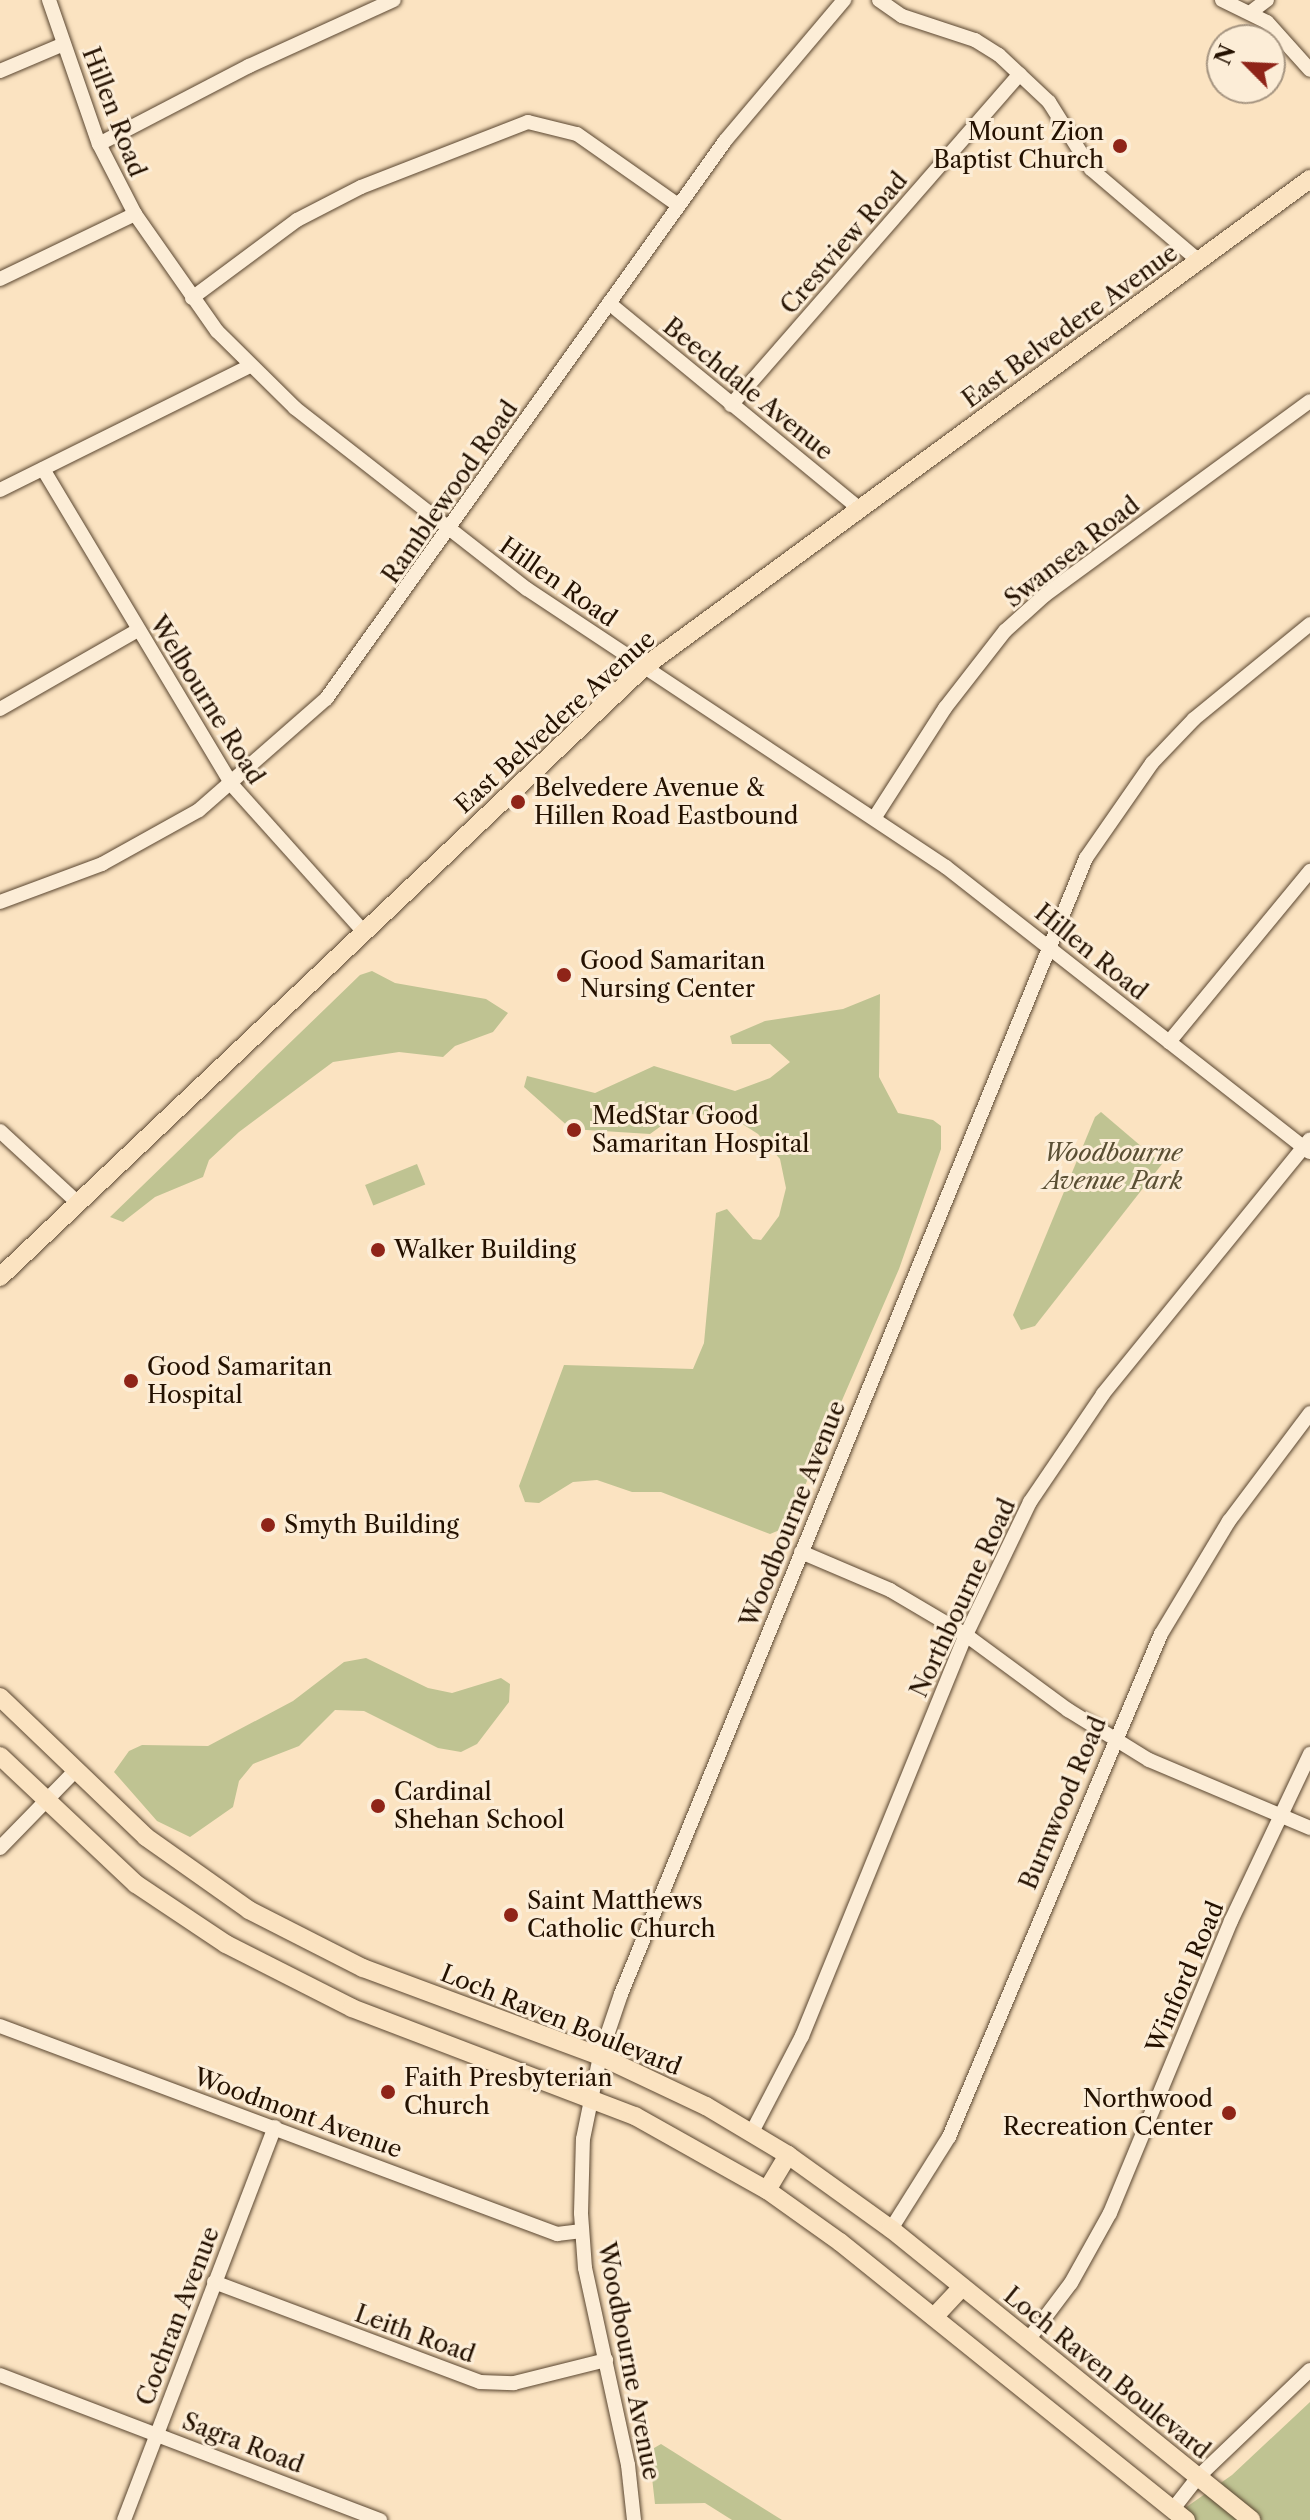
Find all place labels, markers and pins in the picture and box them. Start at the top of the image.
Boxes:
place label: Mount Zion Baptist Church [933,118,1104,174]
marker: Mount Zion Baptist Church [1111,137,1129,155]
place label: Belvedere Avenue & Hillen Road Eastbound [534,774,798,830]
marker: Belvedere Avenue & Hillen Road Eastbound [509,793,527,811]
place label: Good Samaritan Nursing Center [580,947,765,1003]
marker: Good Samaritan Nursing Center [555,966,573,984]
place label: MedStar Good Samaritan Hospital [592,1102,809,1158]
marker: MedStar Good Samaritan Hospital [563,1119,585,1141]
place label: Walker Building [394,1236,576,1264]
marker: Walker Building [369,1241,387,1259]
place label: Good Samaritan Hospital [147,1353,332,1409]
marker: Good Samaritan Hospital [122,1372,140,1390]
place label: Smyth Building [284,1511,459,1539]
marker: Smyth Building [259,1516,277,1534]
place label: Cardinal Shehan School [394,1778,564,1834]
marker: Cardinal Shehan School [369,1797,387,1815]
place label: Saint Matthews Catholic Church [527,1887,716,1943]
marker: Saint Matthews Catholic Church [502,1906,520,1924]
place label: Faith Presbyterian Church [404,2064,612,2120]
marker: Faith Presbyterian Church [379,2083,397,2101]
place label: Northwood Recreation Center [1003,2085,1213,2141]
marker: Northwood Recreation Center [1220,2104,1238,2122]

